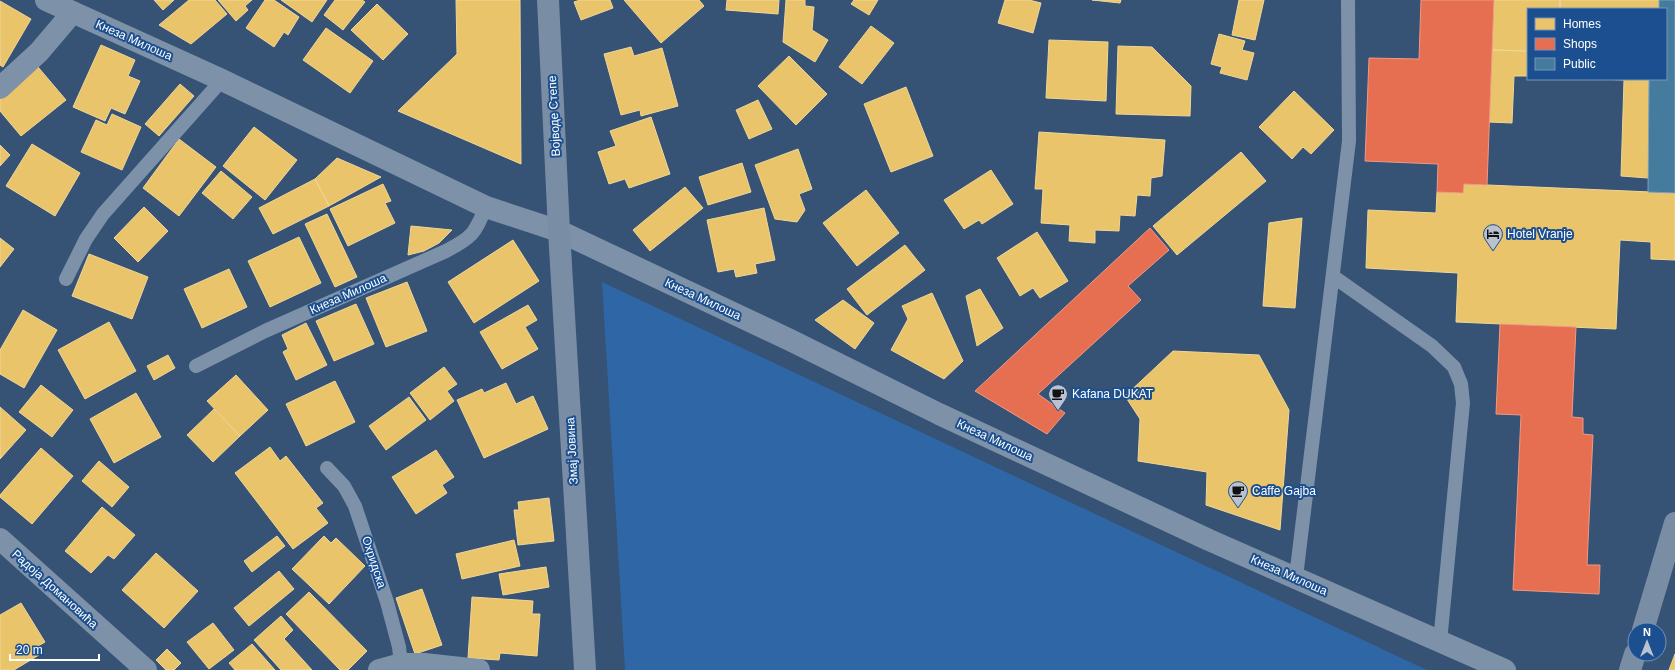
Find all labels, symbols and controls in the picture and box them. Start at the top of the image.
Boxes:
legend [1527,8,1667,80]
street label: Кнеза Милоша [94,17,175,63]
text: Homes [1563,17,1601,31]
text: Shops [1563,37,1597,51]
text: Public [1563,57,1596,71]
street label: Војводе Степе [545,75,563,157]
hotel icon: Hotel Vranje [1482,223,1504,251]
place label: Hotel Vranje [1507,227,1573,241]
street label: Кнеза Милоша [308,271,389,317]
street label: Кнеза Милоша [663,275,744,323]
cafe icon: Kafana DUKAT [1047,383,1069,411]
place label: Kafana DUKAT [1072,387,1154,401]
street label: Кнеза Милоша [955,416,1036,464]
street label: Змај Јовина [563,417,581,485]
cafe icon: Caffe Gajba [1227,480,1249,508]
place label: Caffe Gajba [1252,484,1316,498]
street label: Охридска [359,534,389,590]
street label: Радоја Домановића [9,547,101,631]
street label: Кнеза Милоша [1249,552,1330,598]
north arrow [1627,622,1667,662]
text: N [1643,626,1651,638]
scale bar [10,636,99,662]
text: 20 m [16,643,43,657]

